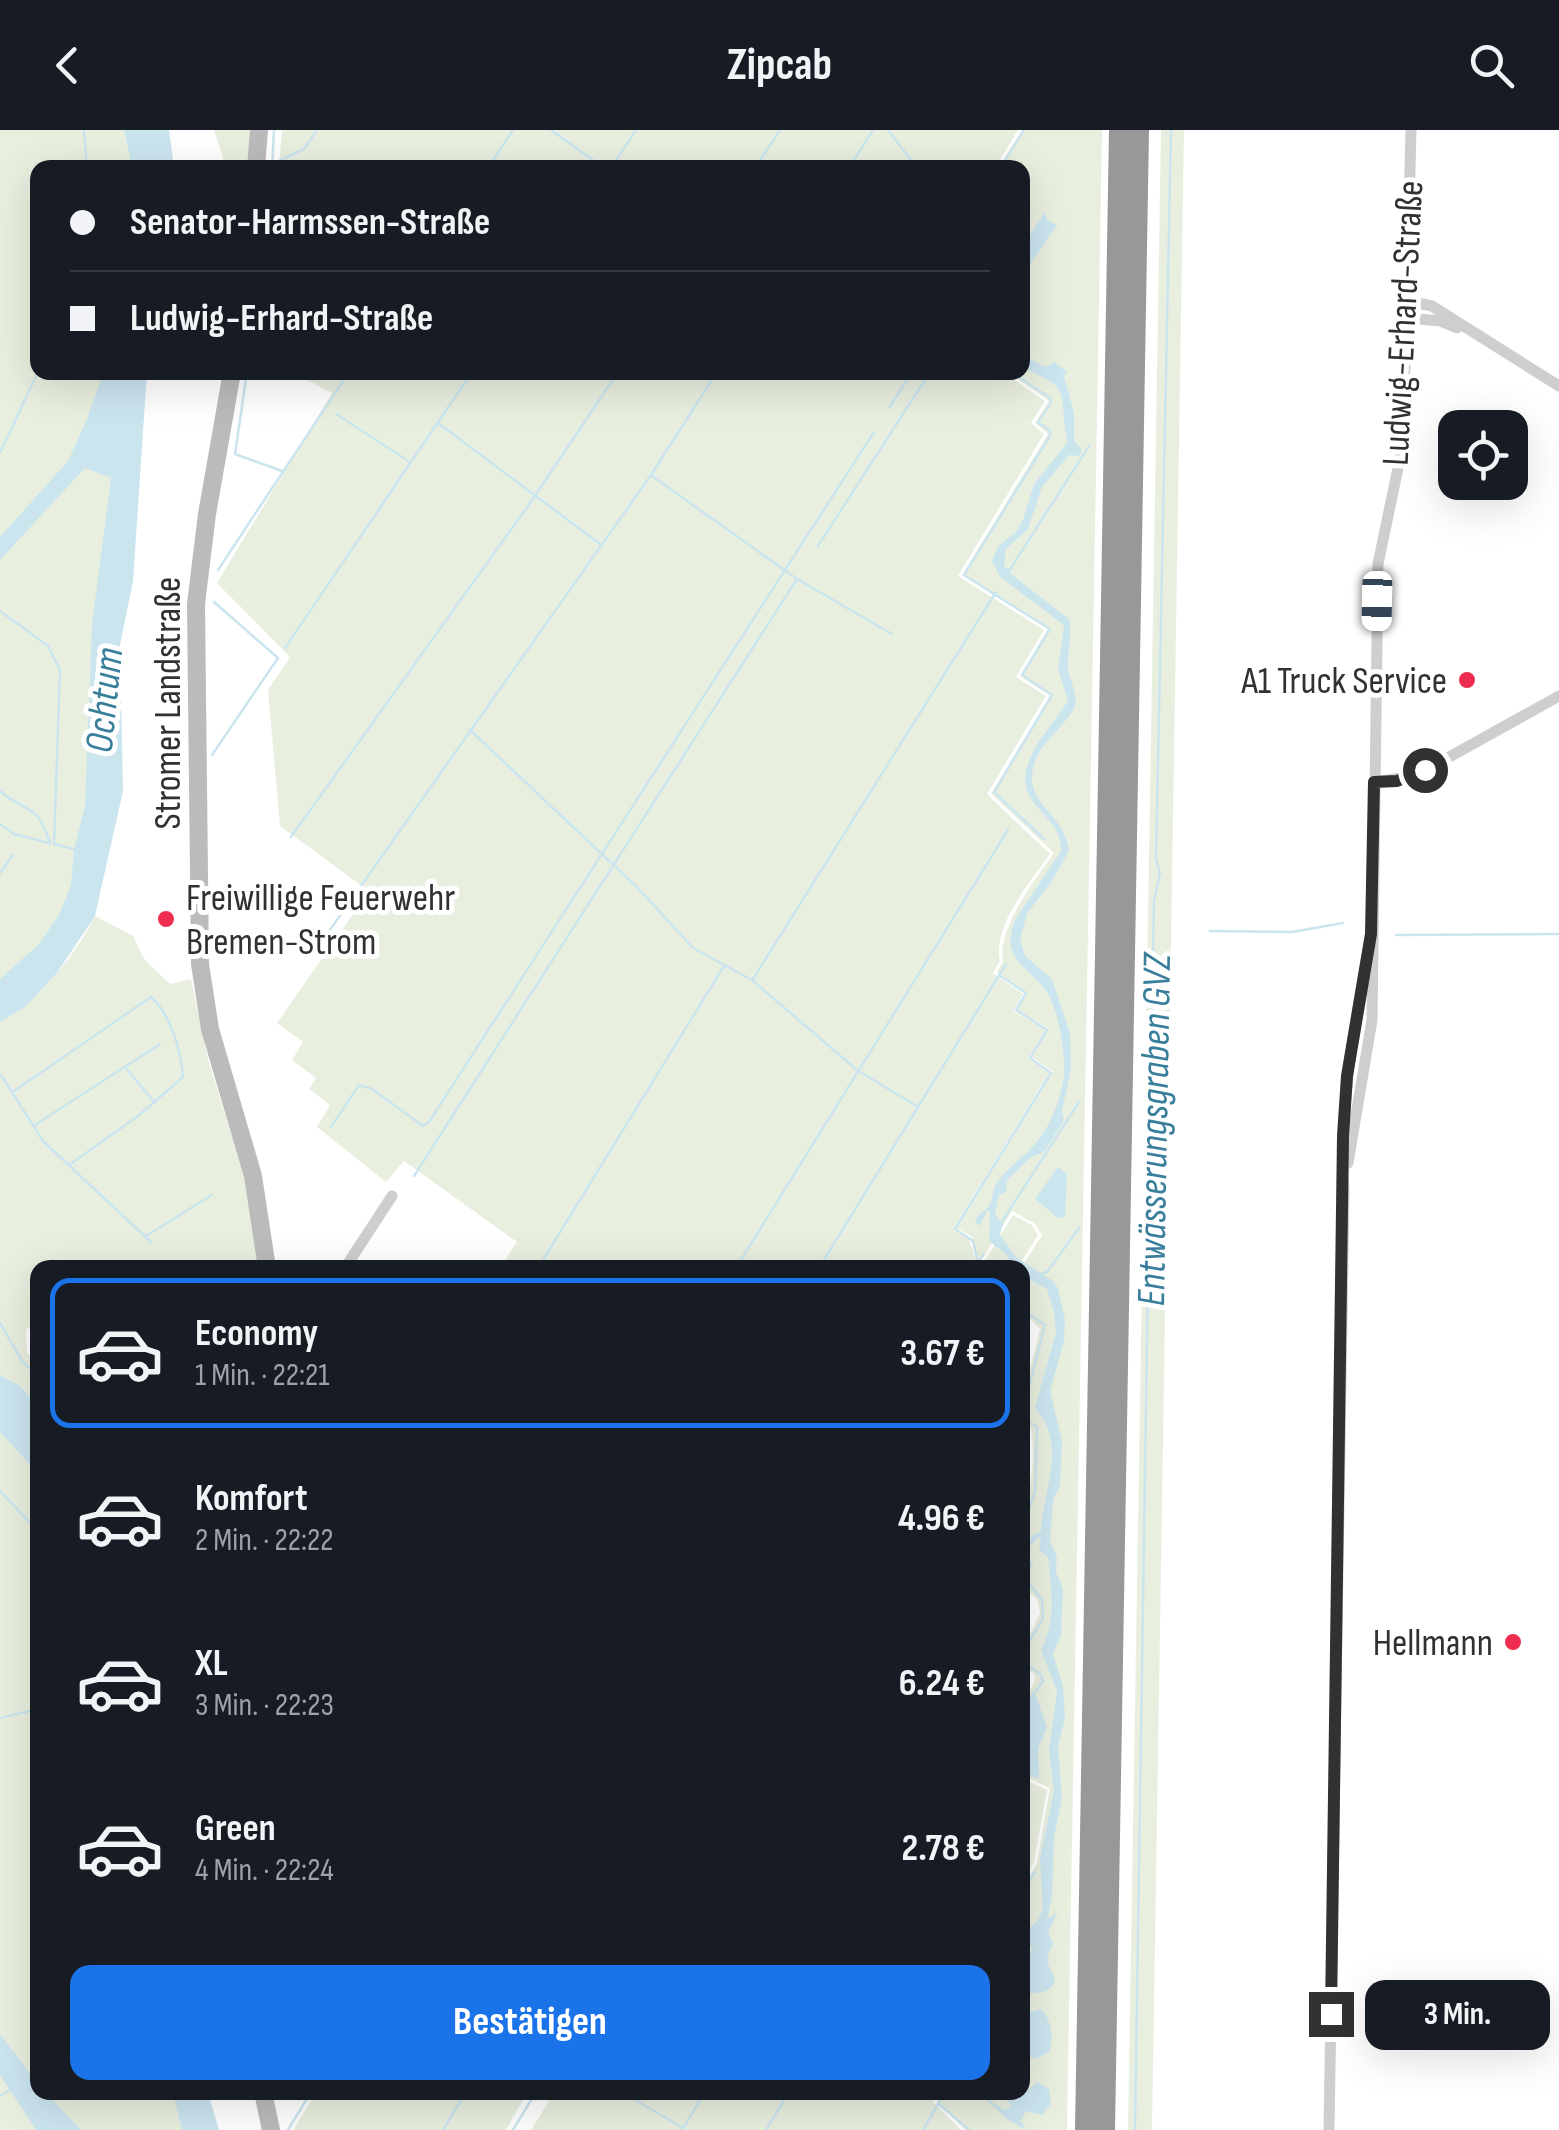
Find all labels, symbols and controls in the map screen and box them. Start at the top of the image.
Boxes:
icon: back [40,38,95,93]
text: Zipcab [727,38,832,93]
icon: search [1464,38,1519,93]
street label: Ludwig-Erhard-Straße [1374,179,1433,467]
text: Senator-Harmssen-Straße [130,200,490,245]
text: Ludwig-Erhard-Straße [130,296,433,341]
map controls [1438,410,1528,500]
button: locate [1438,410,1528,500]
car [1361,571,1393,631]
street label: Stromer Landstraße [146,577,191,829]
water label: Ochtum [76,645,134,755]
place label: A1 Truck Service [1241,659,1447,704]
marker: A1 Truck Service [1456,669,1478,691]
route start [1403,748,1448,793]
place label: Freiwillige Feuerwehr Bremen-Strom [186,876,455,965]
marker: Freiwillige Feuerwehr Bremen-Strom [155,908,177,930]
water label: Entwässerungsgraben GVZ [1128,951,1182,1307]
icon: car [75,1308,165,1398]
text: Economy [195,1311,318,1356]
text: 3.67 € [900,1331,985,1376]
text: 1 Min. · 22:21 [195,1356,329,1395]
icon: car [75,1473,165,1563]
text: Komfort [195,1476,307,1521]
text: 4.96 € [898,1496,985,1541]
text: 2 Min. · 22:22 [195,1521,333,1560]
place label: Hellmann [1373,1621,1493,1666]
marker: Hellmann [1502,1631,1524,1653]
icon: car [75,1638,165,1728]
text: XL [195,1641,228,1686]
text: 6.24 € [899,1661,985,1706]
text: 3 Min. · 22:23 [195,1686,334,1725]
icon: car [75,1803,165,1893]
text: Green [195,1806,276,1851]
text: 2.78 € [902,1826,985,1871]
text: 4 Min. · 22:24 [195,1851,334,1890]
button: Bestätigen [70,1965,990,2080]
callout: 3 Min. [1366,1979,1551,2049]
route end [1309,1992,1354,2037]
text: 3 Min. [1424,1995,1491,2034]

